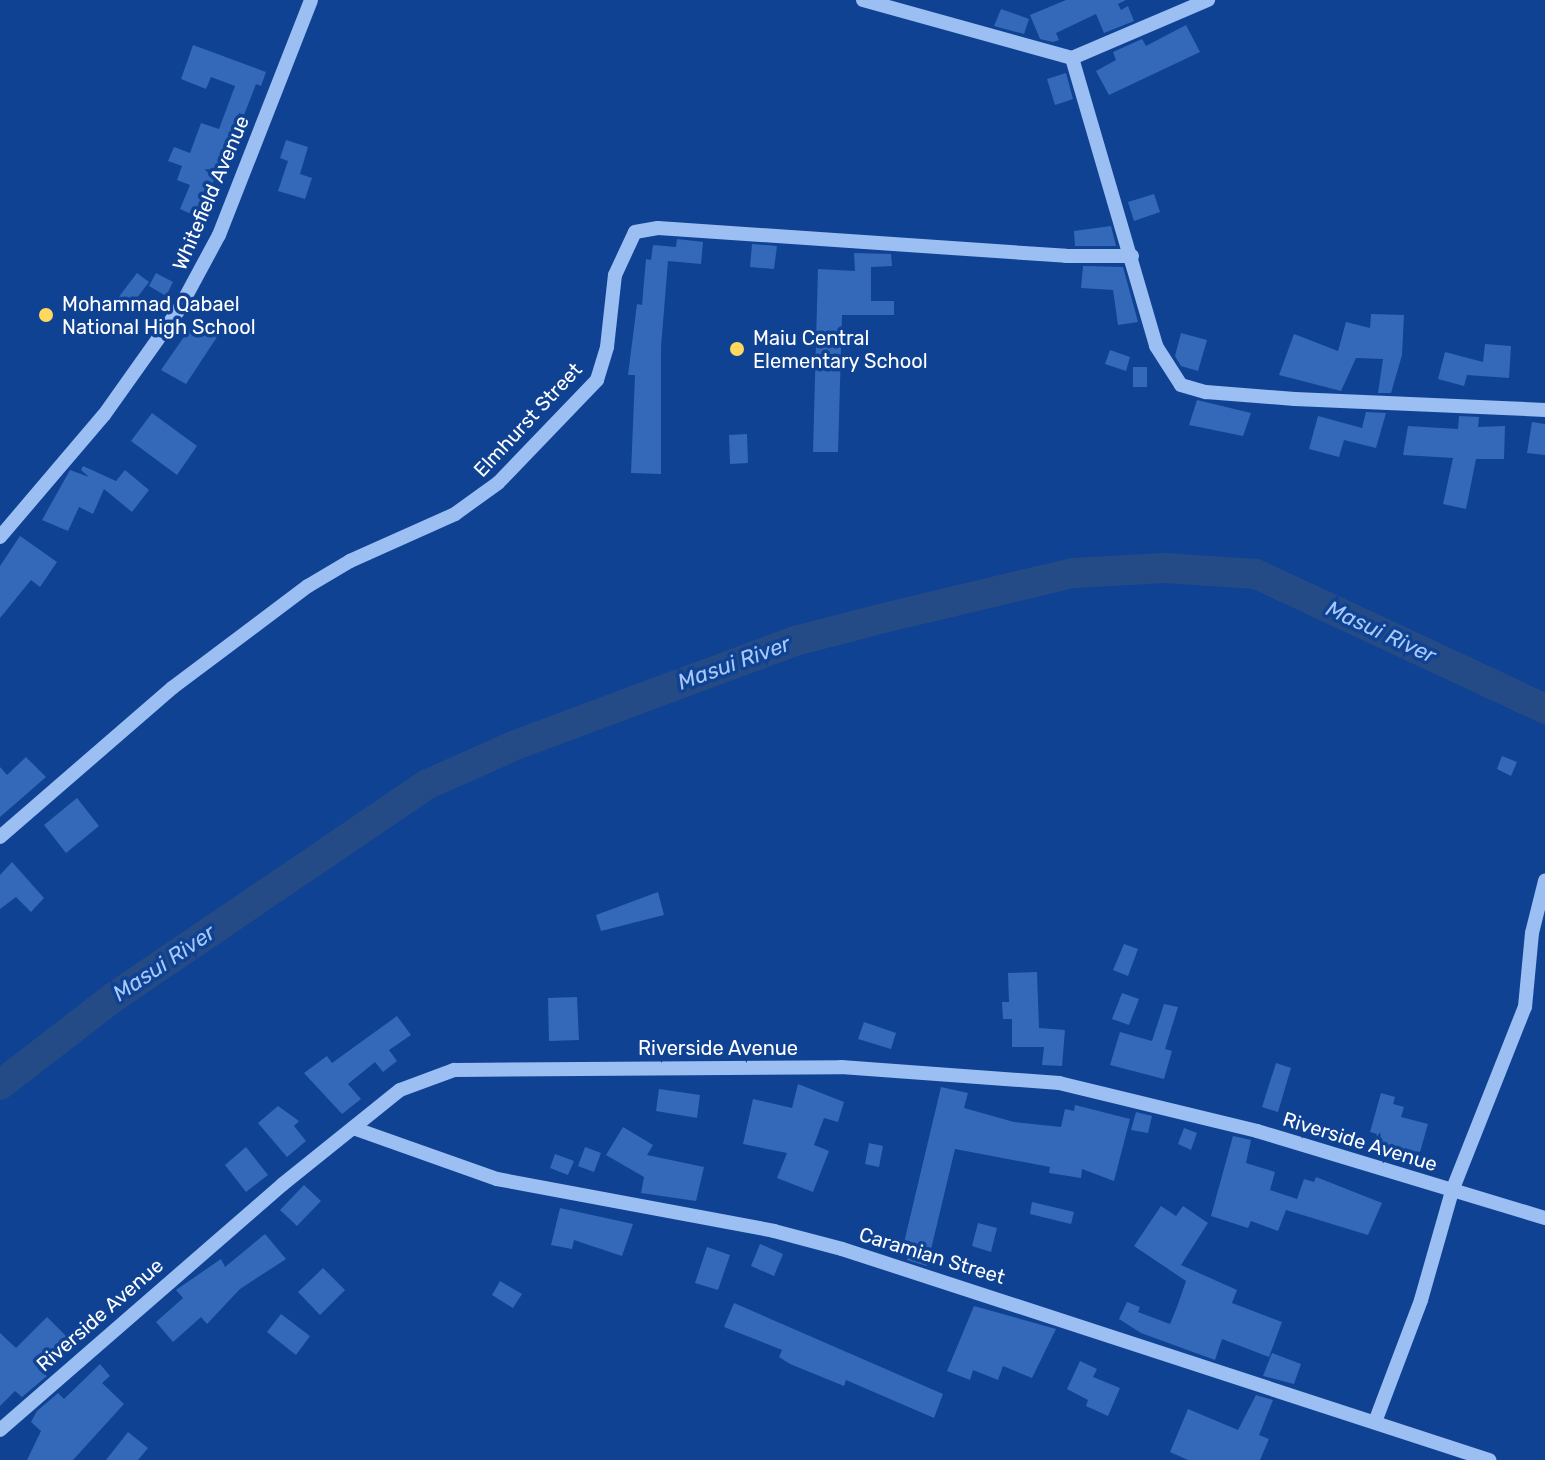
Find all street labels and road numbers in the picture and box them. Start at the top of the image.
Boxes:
street label: Whitefield Avenue [168,112,254,274]
street label: Elmhurst Street [469,358,587,482]
street label: Riverside Avenue [638,1036,798,1060]
street label: Riverside Avenue [1280,1107,1440,1177]
street label: Caramian Street [856,1222,1008,1290]
street label: Riverside Avenue [32,1253,168,1377]

